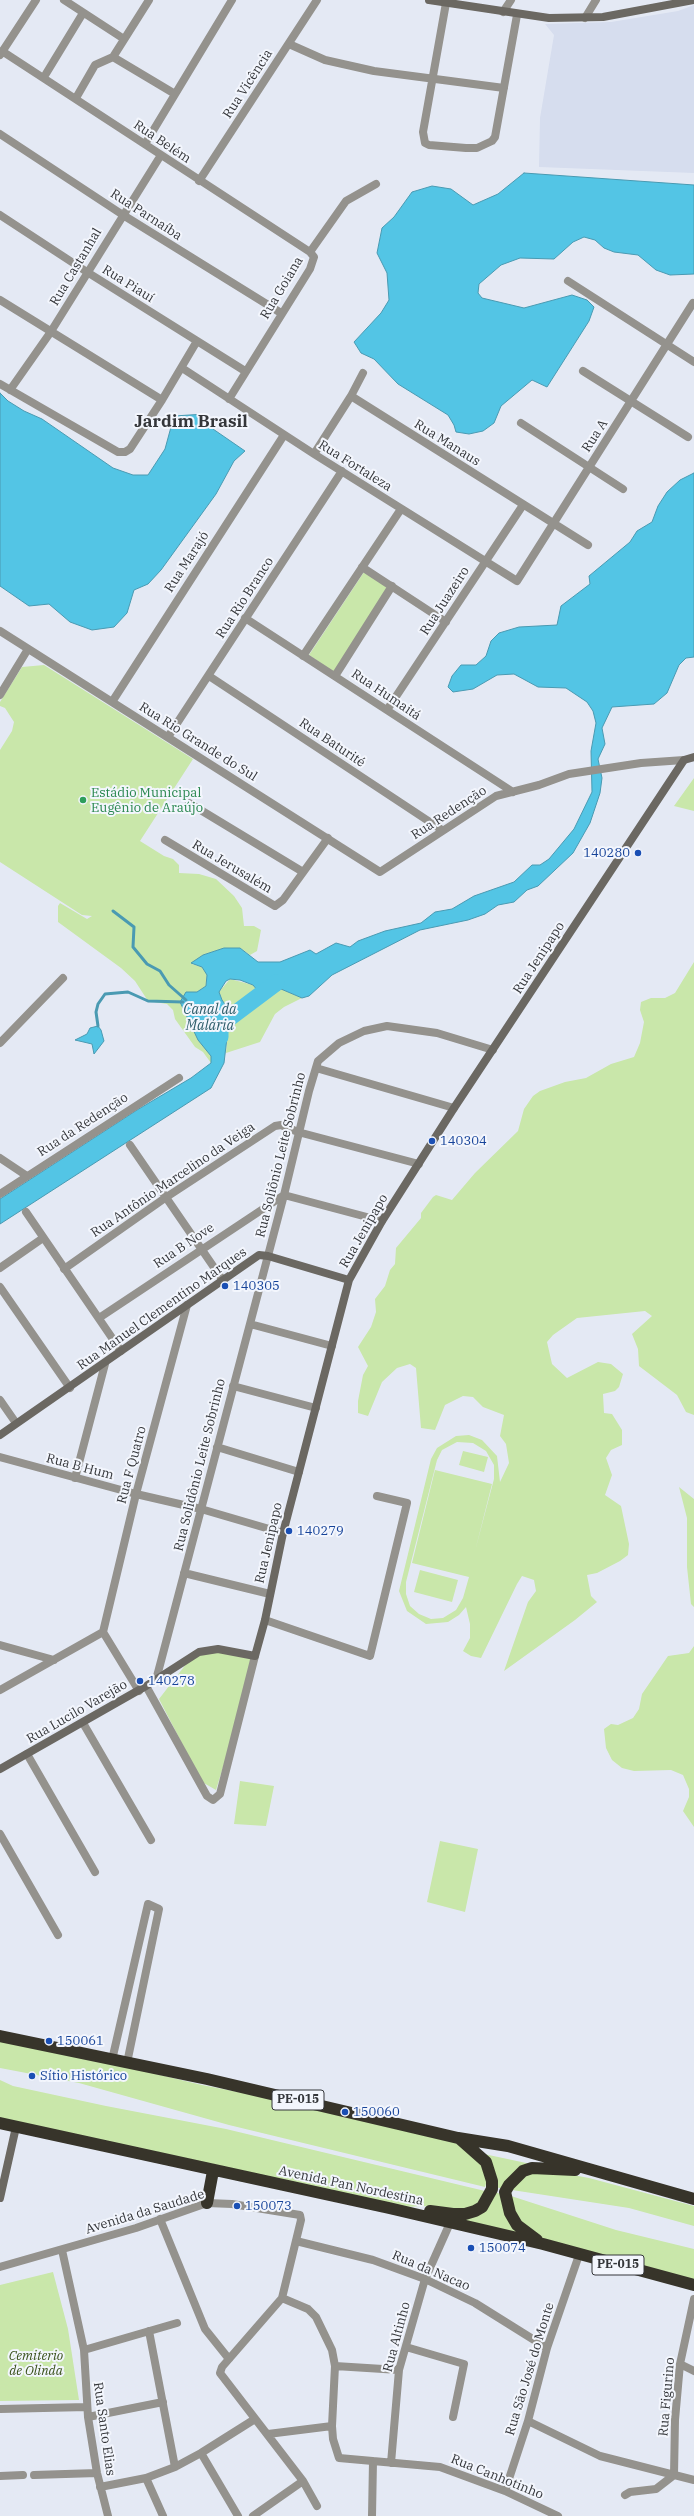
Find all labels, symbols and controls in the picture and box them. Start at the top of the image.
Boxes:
street label: Rua Vicência [220,47,276,121]
street label: Rua Belém [130,117,194,167]
street label: Rua Parnaíba [107,186,185,244]
street label: Rua Castanhal [47,225,105,309]
street label: Rua Goiana [257,254,307,322]
street label: Rua Piauí [99,262,157,306]
district label: Jardim Brasil [134,412,248,432]
street label: Rua Manaus [411,417,483,469]
street label: Rua A [579,417,611,455]
street label: Rua Fortaleza [315,437,395,495]
street label: Rua Marajó [162,529,212,595]
street label: Rua Rio Branco [213,554,277,642]
street label: Rua Juazeiro [417,564,473,638]
street label: Rua Humaitá [348,666,424,724]
street label: Rua Rio Grande do Sul [136,699,260,785]
street label: Rua Baturité [296,715,368,771]
street label: Rua Redenção [408,783,490,843]
place label: Estádio Municipal Eugênio de Araújo [91,785,203,816]
marker: Estádio Municipal Eugênio de Araújo [78,795,88,805]
street label: Rua Jerusalém [189,837,275,897]
place label: 140280 [583,845,630,861]
marker: 140280 [633,848,643,858]
street label: Rua Jenipapo [510,919,568,997]
water label: Canal da Malária [183,1002,237,1034]
street label: Rua Soliônio Leite Sobrinho [253,1071,309,1239]
street label: Rua da Redenção [35,1090,131,1160]
street label: Rua Antônio Marcelino da Veiga [88,1119,258,1241]
place label: 140304 [440,1133,487,1149]
marker: 140304 [427,1136,437,1146]
street label: Rua Jenipapo [337,1191,391,1271]
street label: Rua B Nove [151,1220,217,1272]
street label: Rua Manuel Clementino Marques [74,1244,250,1374]
place label: 140305 [233,1278,280,1294]
marker: 140305 [220,1281,230,1291]
street label: Rua Solidônio Leite Sobrinho [171,1377,229,1553]
street label: Rua F Quatro [114,1424,150,1506]
street label: Rua B Hum [45,1451,115,1483]
street label: Rua Jenipapo [252,1501,286,1585]
place label: 140279 [297,1523,344,1539]
marker: 140279 [284,1526,294,1536]
place label: 140278 [148,1673,195,1689]
marker: 140278 [135,1676,145,1686]
street label: Rua Lucilo Varejão [24,1677,130,1747]
place label: 150061 [57,2033,104,2049]
marker: 150061 [44,2036,54,2046]
place label: Sítio Histórico [40,2068,127,2084]
marker: Sítio Histórico [27,2071,37,2081]
road number: PE-015 [272,2090,324,2110]
place label: 150060 [353,2104,400,2120]
marker: 150060 [340,2107,350,2117]
street label: Avenida Pan Nordestina [277,2163,425,2209]
street label: Avenida da Saudade [84,2187,206,2237]
place label: 150073 [245,2198,292,2214]
marker: 150073 [232,2201,242,2211]
place label: 150074 [479,2240,526,2256]
marker: 150074 [466,2243,476,2253]
street label: Rua da Nacao [390,2248,472,2294]
road number: PE-015 [592,2255,644,2275]
street label: Rua Altinho [380,2300,414,2374]
street label: Rua São José do Monte [502,2301,558,2437]
park label: Cemiterio de Olinda [9,2348,63,2379]
street label: Rua Figurino [656,2357,678,2437]
street label: Rua Santo Elias [90,2381,118,2477]
street label: Rua Canhotinho [448,2451,546,2503]

